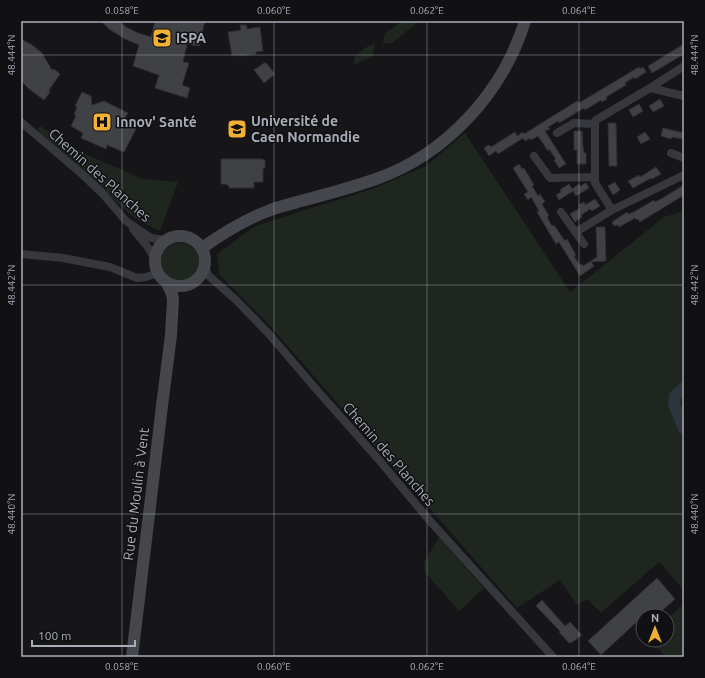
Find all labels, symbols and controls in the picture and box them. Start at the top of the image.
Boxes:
text: 0.058°E [105,5,139,16]
text: 0.060°E [257,5,291,16]
text: 0.062°E [410,5,444,16]
text: 0.064°E [562,5,596,16]
school or university icon: ISPA [151,27,173,49]
place label: ISPA [176,30,206,46]
text: 48.444°N [6,34,17,76]
text: 48.444°N [689,34,700,76]
hospital icon: Innov' Santé [91,111,113,133]
place label: Université de Caen Normandie [251,113,360,145]
place label: Innov' Santé [116,114,197,130]
school or university icon: Université de Caen Normandie [226,118,248,140]
street label: Chemin des Planches [46,125,154,225]
text: 48.442°N [6,264,17,306]
text: 48.442°N [689,264,700,306]
street label: Chemin des Planches [340,399,438,509]
street label: Rue du Moulin à Vent [120,426,152,561]
text: 48.440°N [6,493,17,535]
text: 48.440°N [689,493,700,535]
north arrow [635,608,675,648]
text: N [651,612,659,624]
scale bar [32,622,135,648]
text: 100 m [38,629,71,642]
text: 0.058°E [105,661,139,672]
text: 0.060°E [257,661,291,672]
text: 0.062°E [410,661,444,672]
text: 0.064°E [562,661,596,672]

